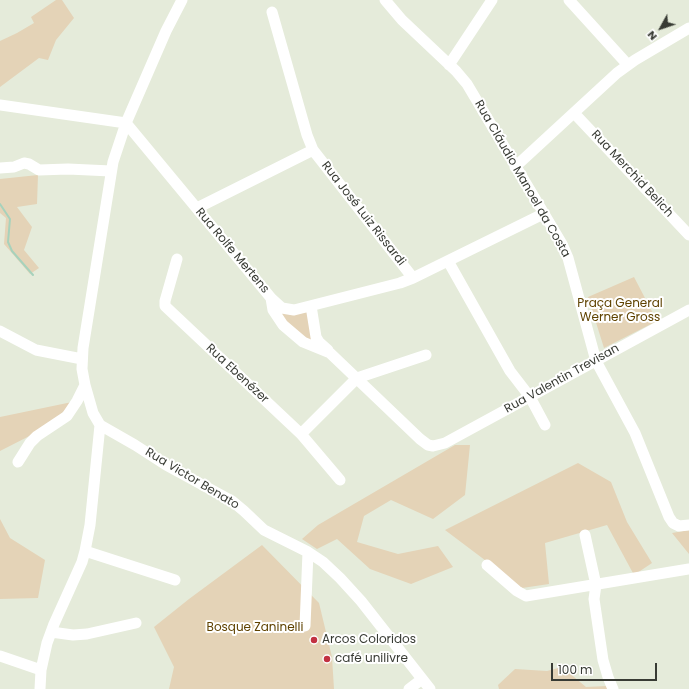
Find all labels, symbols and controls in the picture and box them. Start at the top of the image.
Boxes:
north arrow [641,8,681,48]
text: N [643,27,661,44]
street label: Rua Cláudio Manoel da Costa [471,98,573,260]
street label: Rua Merchid Belich [588,128,676,220]
street label: Rua José Luiz Rissardi [318,159,408,269]
street label: Rua Rolfe Mertens [192,205,272,297]
park label: Praça General Werner Gross [577,297,663,325]
street label: Rua Ebenézer [203,341,271,407]
street label: Rua Valentin Trevisan [502,341,622,417]
street label: Rua Victor Benato [142,445,242,513]
park label: Bosque Zaninelli [207,621,303,635]
place label: Arcos Coloridos [322,633,416,647]
marker: Arcos Coloridos [309,635,319,645]
place label: café unilivre [335,652,408,666]
marker: café unilivre [322,654,332,664]
scale bar [553,655,659,681]
text: 100 m [558,661,592,678]

